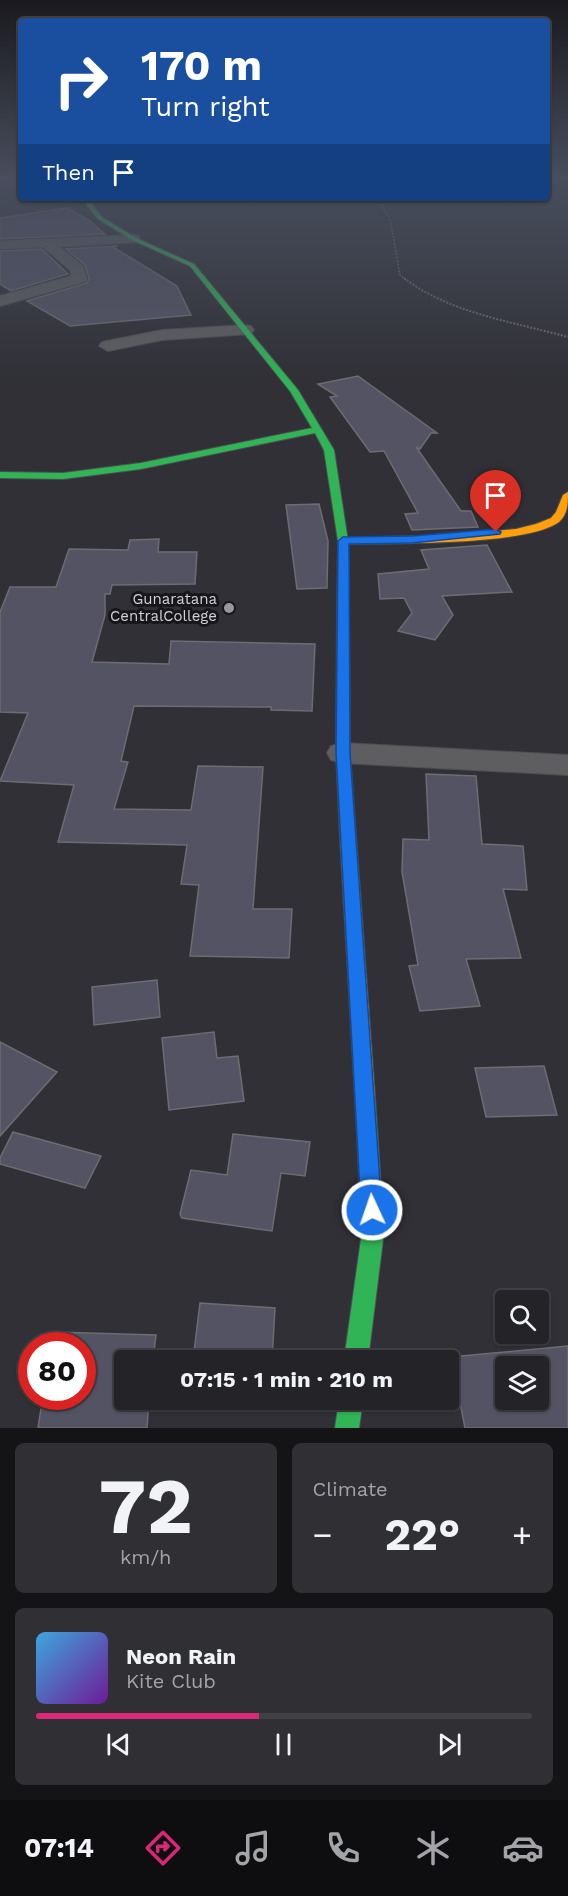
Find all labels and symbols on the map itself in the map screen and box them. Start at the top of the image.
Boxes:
pin [470,470,521,532]
place label: Gunaratana CentralCollege [110,590,218,625]
marker: Gunaratana CentralCollege [222,601,236,615]
position arrow [340,1178,404,1242]
speed limit sign: 80 [18,1332,96,1410]

